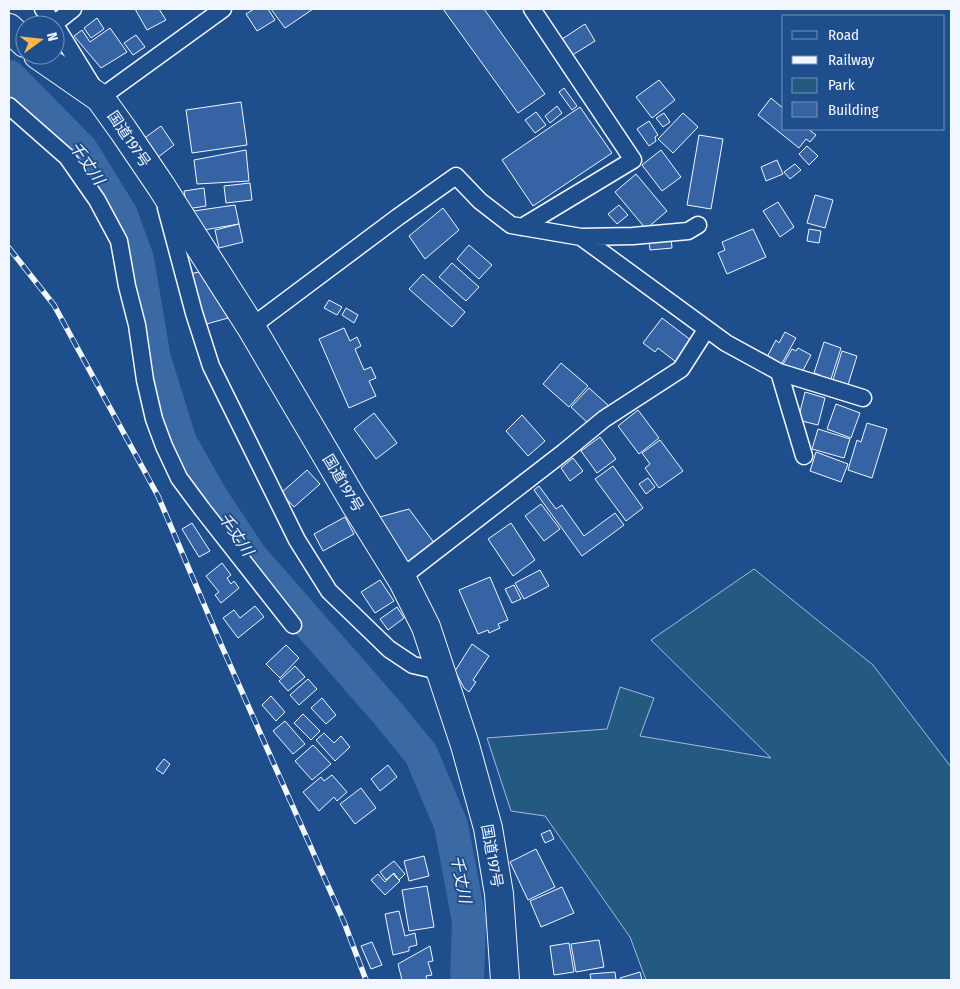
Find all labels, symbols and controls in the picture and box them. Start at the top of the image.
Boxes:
north arrow [15,15,65,65]
legend [782,15,945,130]
text: Road [828,26,859,44]
text: N [43,31,61,43]
text: Railway [828,51,875,69]
text: Park [828,76,855,94]
text: Building [828,101,879,119]
street label: 国道197号 [104,107,154,171]
water label: 千丈川 [65,138,110,190]
street label: 国道197号 [319,451,367,515]
water label: 千丈川 [215,509,258,561]
street label: 国道197号 [478,823,506,889]
water label: 千丈川 [447,854,475,906]

